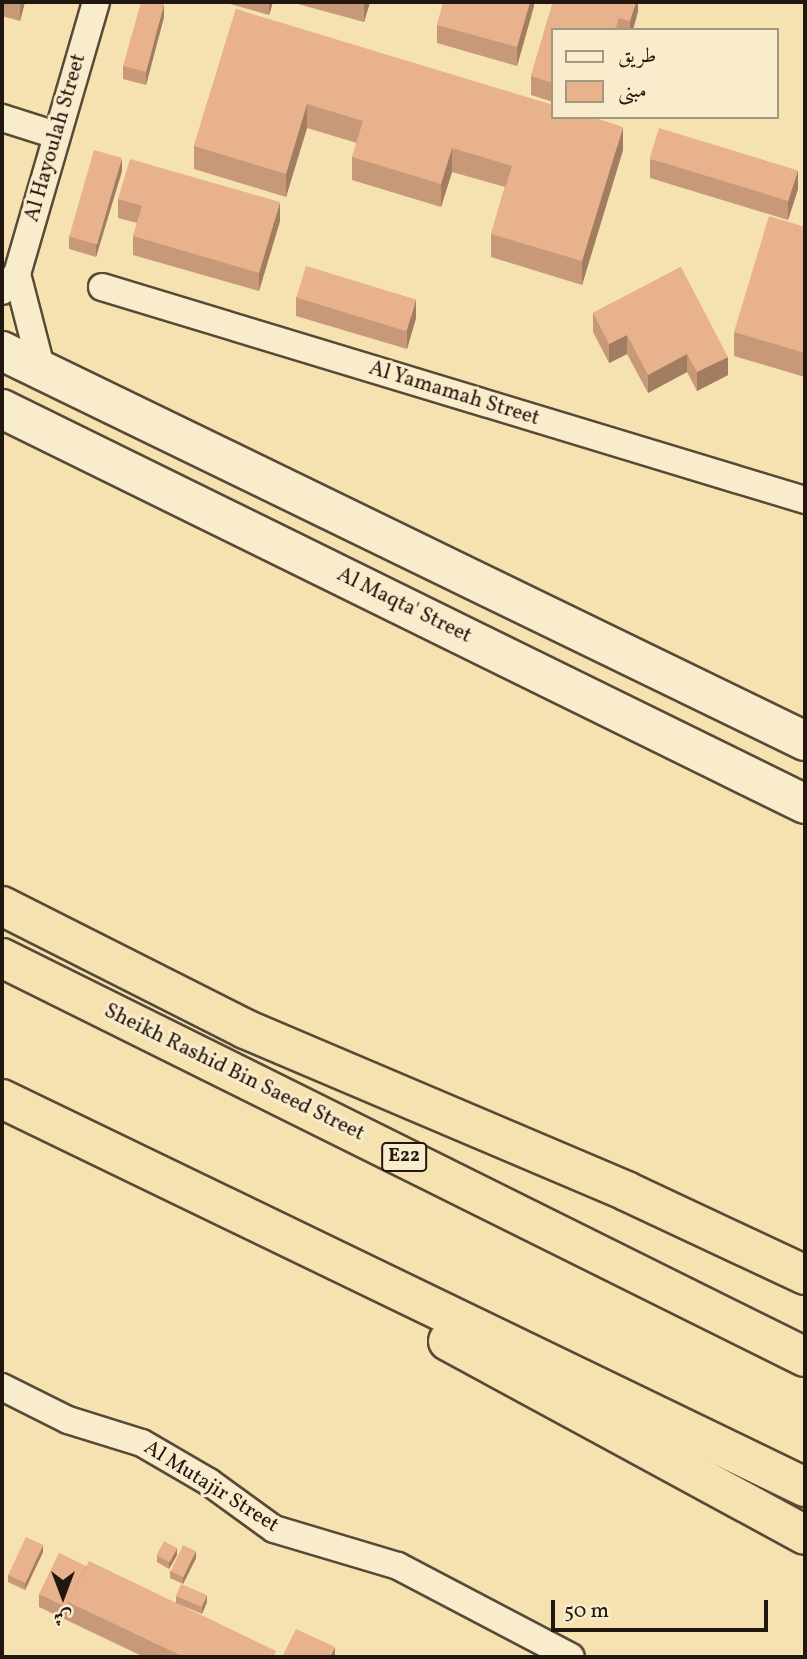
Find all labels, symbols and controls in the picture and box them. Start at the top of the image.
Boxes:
legend [552,28,779,119]
text: طريق [618,42,656,71]
street label: Al Hayoulah Street [20,51,92,225]
text: مبنى [618,77,647,106]
street label: Al Yamamah Street [365,356,543,432]
street label: Al Maqta' Street [333,563,475,649]
street label: Sheikh Rashid Bin Saeed Street [100,999,368,1147]
road number: E22 [380,1142,428,1172]
street label: Al Mutajir Street [139,1435,283,1539]
north arrow [28,1561,98,1631]
scale bar [555,1586,772,1630]
text: 50 m [564,1597,609,1626]
text: ش [54,1604,72,1630]

